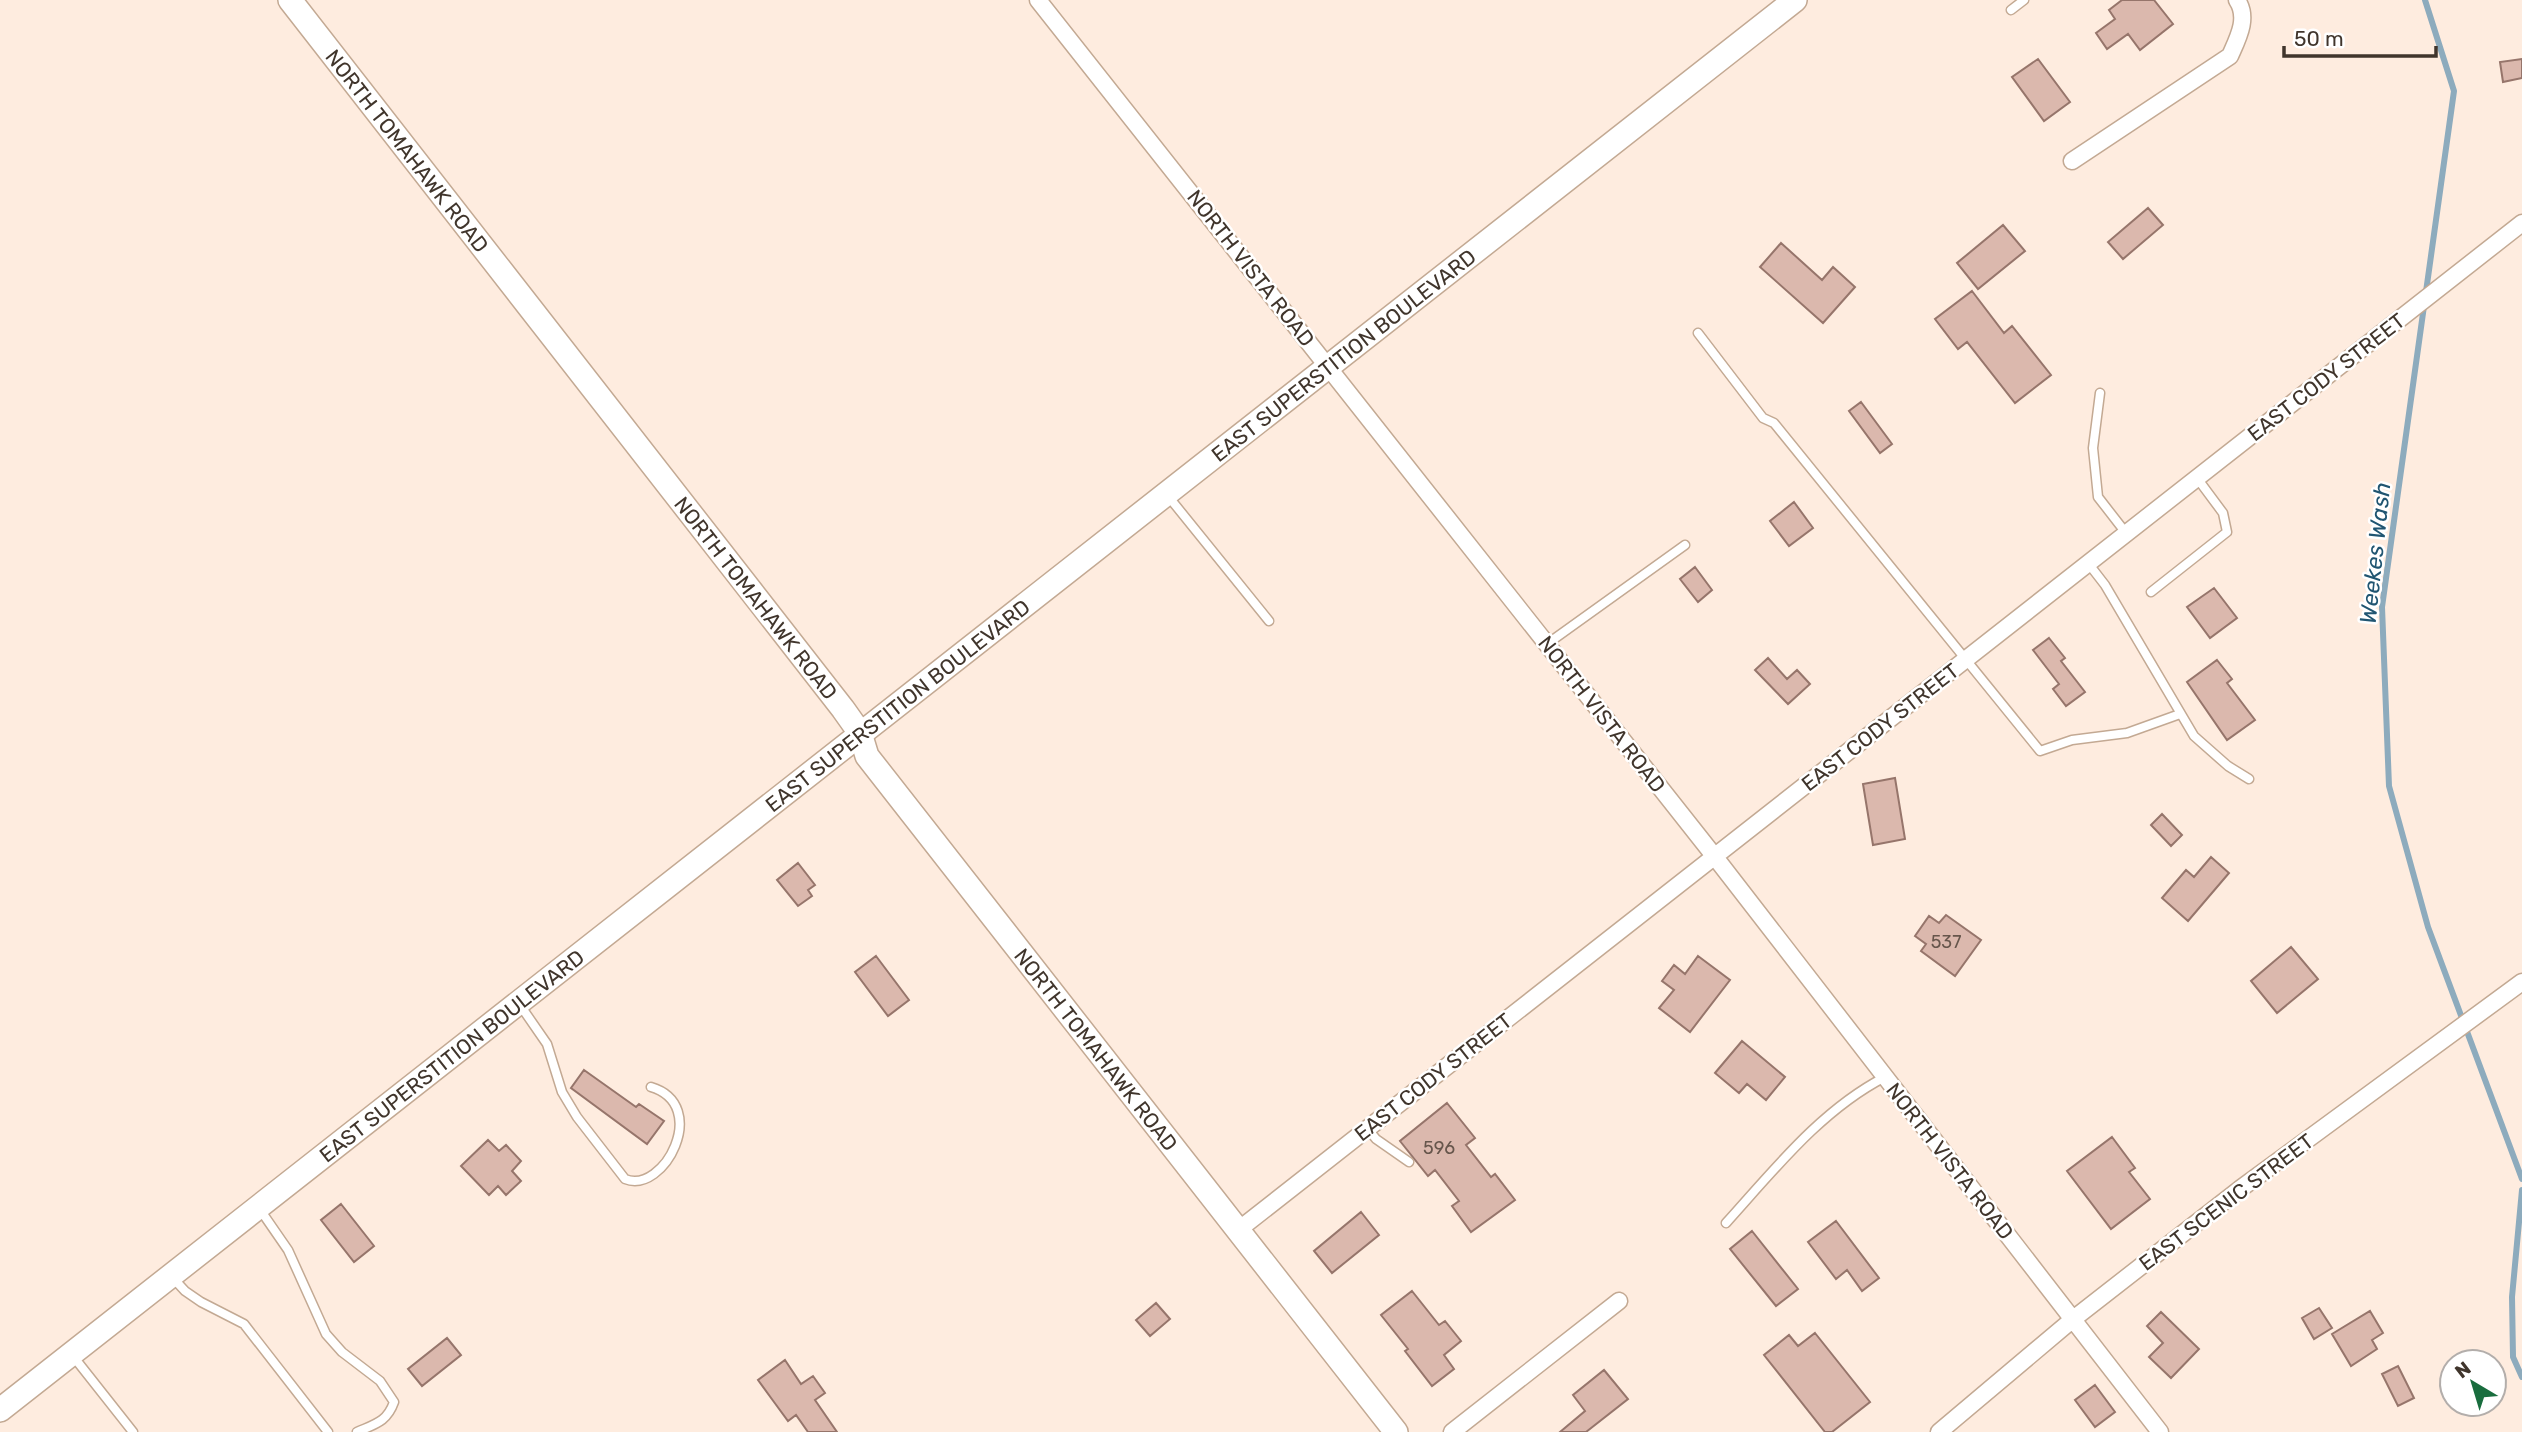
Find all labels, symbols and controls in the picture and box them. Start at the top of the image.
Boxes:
scale bar [2284,14,2436,58]
text: 50 m [2294,26,2344,51]
street label: NORTH TOMAHAWK ROAD [321,44,494,257]
street label: NORTH VISTA ROAD [1182,185,1320,351]
street label: EAST SUPERSTITION BOULEVARD [1206,243,1480,466]
street label: EAST CODY STREET [2242,308,2410,446]
water label: Weekes Wash [2354,481,2396,625]
street label: NORTH TOMAHAWK ROAD [669,491,843,704]
street label: EAST SUPERSTITION BOULEVARD [760,594,1034,817]
street label: NORTH VISTA ROAD [1533,631,1671,797]
street label: EAST CODY STREET [1796,658,1964,796]
house number: 537 [1931,931,1961,953]
street label: NORTH TOMAHAWK ROAD [1010,943,1183,1155]
street label: EAST SUPERSTITION BOULEVARD [314,944,589,1167]
street label: EAST CODY STREET [1349,1008,1517,1146]
street label: NORTH VISTA ROAD [1881,1078,2019,1244]
street label: EAST SCENIC STREET [2134,1128,2318,1276]
house number: 596 [1423,1137,1455,1159]
north arrow [2438,1348,2508,1418]
text: N [2450,1357,2475,1383]

